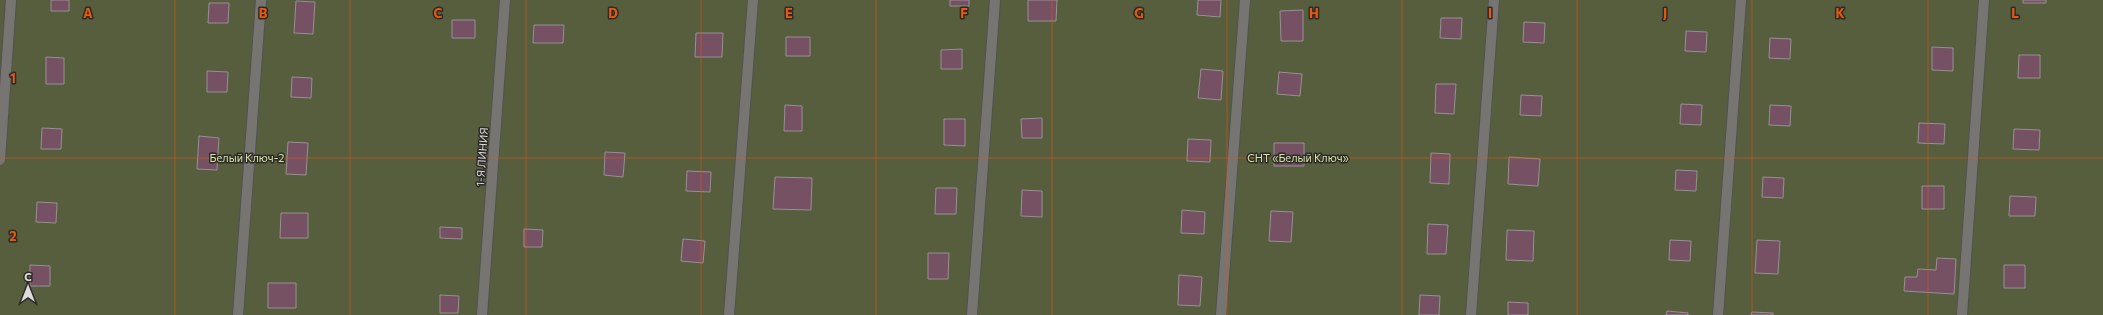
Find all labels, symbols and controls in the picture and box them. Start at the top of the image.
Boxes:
text: A [83,5,93,21]
text: B [259,5,268,21]
text: C [434,5,443,21]
text: D [608,5,618,21]
text: E [785,5,793,21]
text: F [960,5,968,21]
text: G [1134,5,1144,21]
text: H [1309,5,1319,21]
text: I [1488,5,1492,21]
text: J [1663,5,1667,21]
text: K [1835,5,1845,21]
text: L [2011,5,2019,21]
text: 1 [10,70,16,86]
street label: 1-Я ЛИНИЯ [473,127,490,187]
park label: Белый Ключ-2 [210,151,284,164]
park label: СНТ «Белый Ключ» [1247,151,1349,164]
text: 2 [9,228,17,244]
north arrow [8,267,48,307]
text: С [24,270,32,283]

